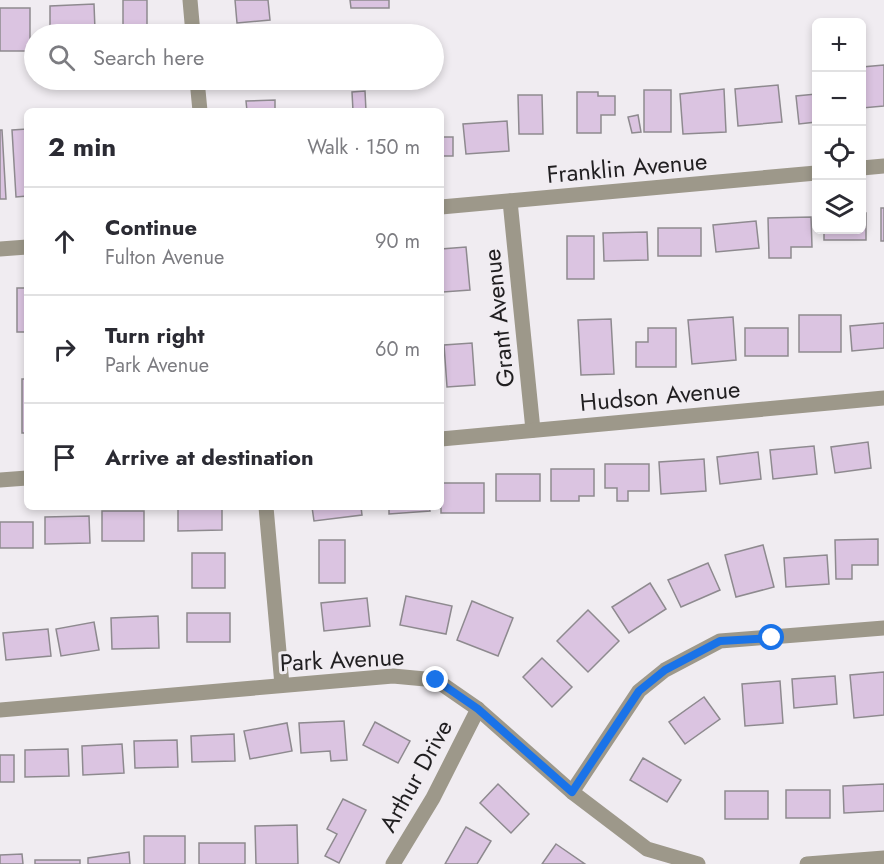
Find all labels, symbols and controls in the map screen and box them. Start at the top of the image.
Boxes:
map controls [812,18,866,234]
button: + [812,18,866,72]
search box [24,24,444,90]
icon: search [45,41,78,74]
text: Search here [93,41,204,73]
button: − [812,72,866,126]
button: locate [812,126,866,180]
text: 2 min [48,128,116,166]
text: Walk · 150 m [307,133,420,162]
street label: Franklin Avenue [545,143,709,192]
button: layers [812,180,866,234]
text: Continue [105,211,197,243]
icon: ahead [48,225,81,258]
text: 90 m [375,227,420,256]
text: Fulton Avenue [105,243,224,272]
street label: Grant Avenue [474,247,523,389]
text: Turn right [105,319,205,351]
icon: right [48,333,81,366]
text: 60 m [375,335,420,364]
text: Park Avenue [105,351,209,380]
street label: Hudson Avenue [578,371,742,420]
icon: arrive [48,441,81,474]
text: Arrive at destination [105,441,314,473]
route start [758,624,784,650]
street label: Park Avenue [279,639,405,680]
route end [422,666,448,692]
street label: Arthur Drive [370,713,461,838]

